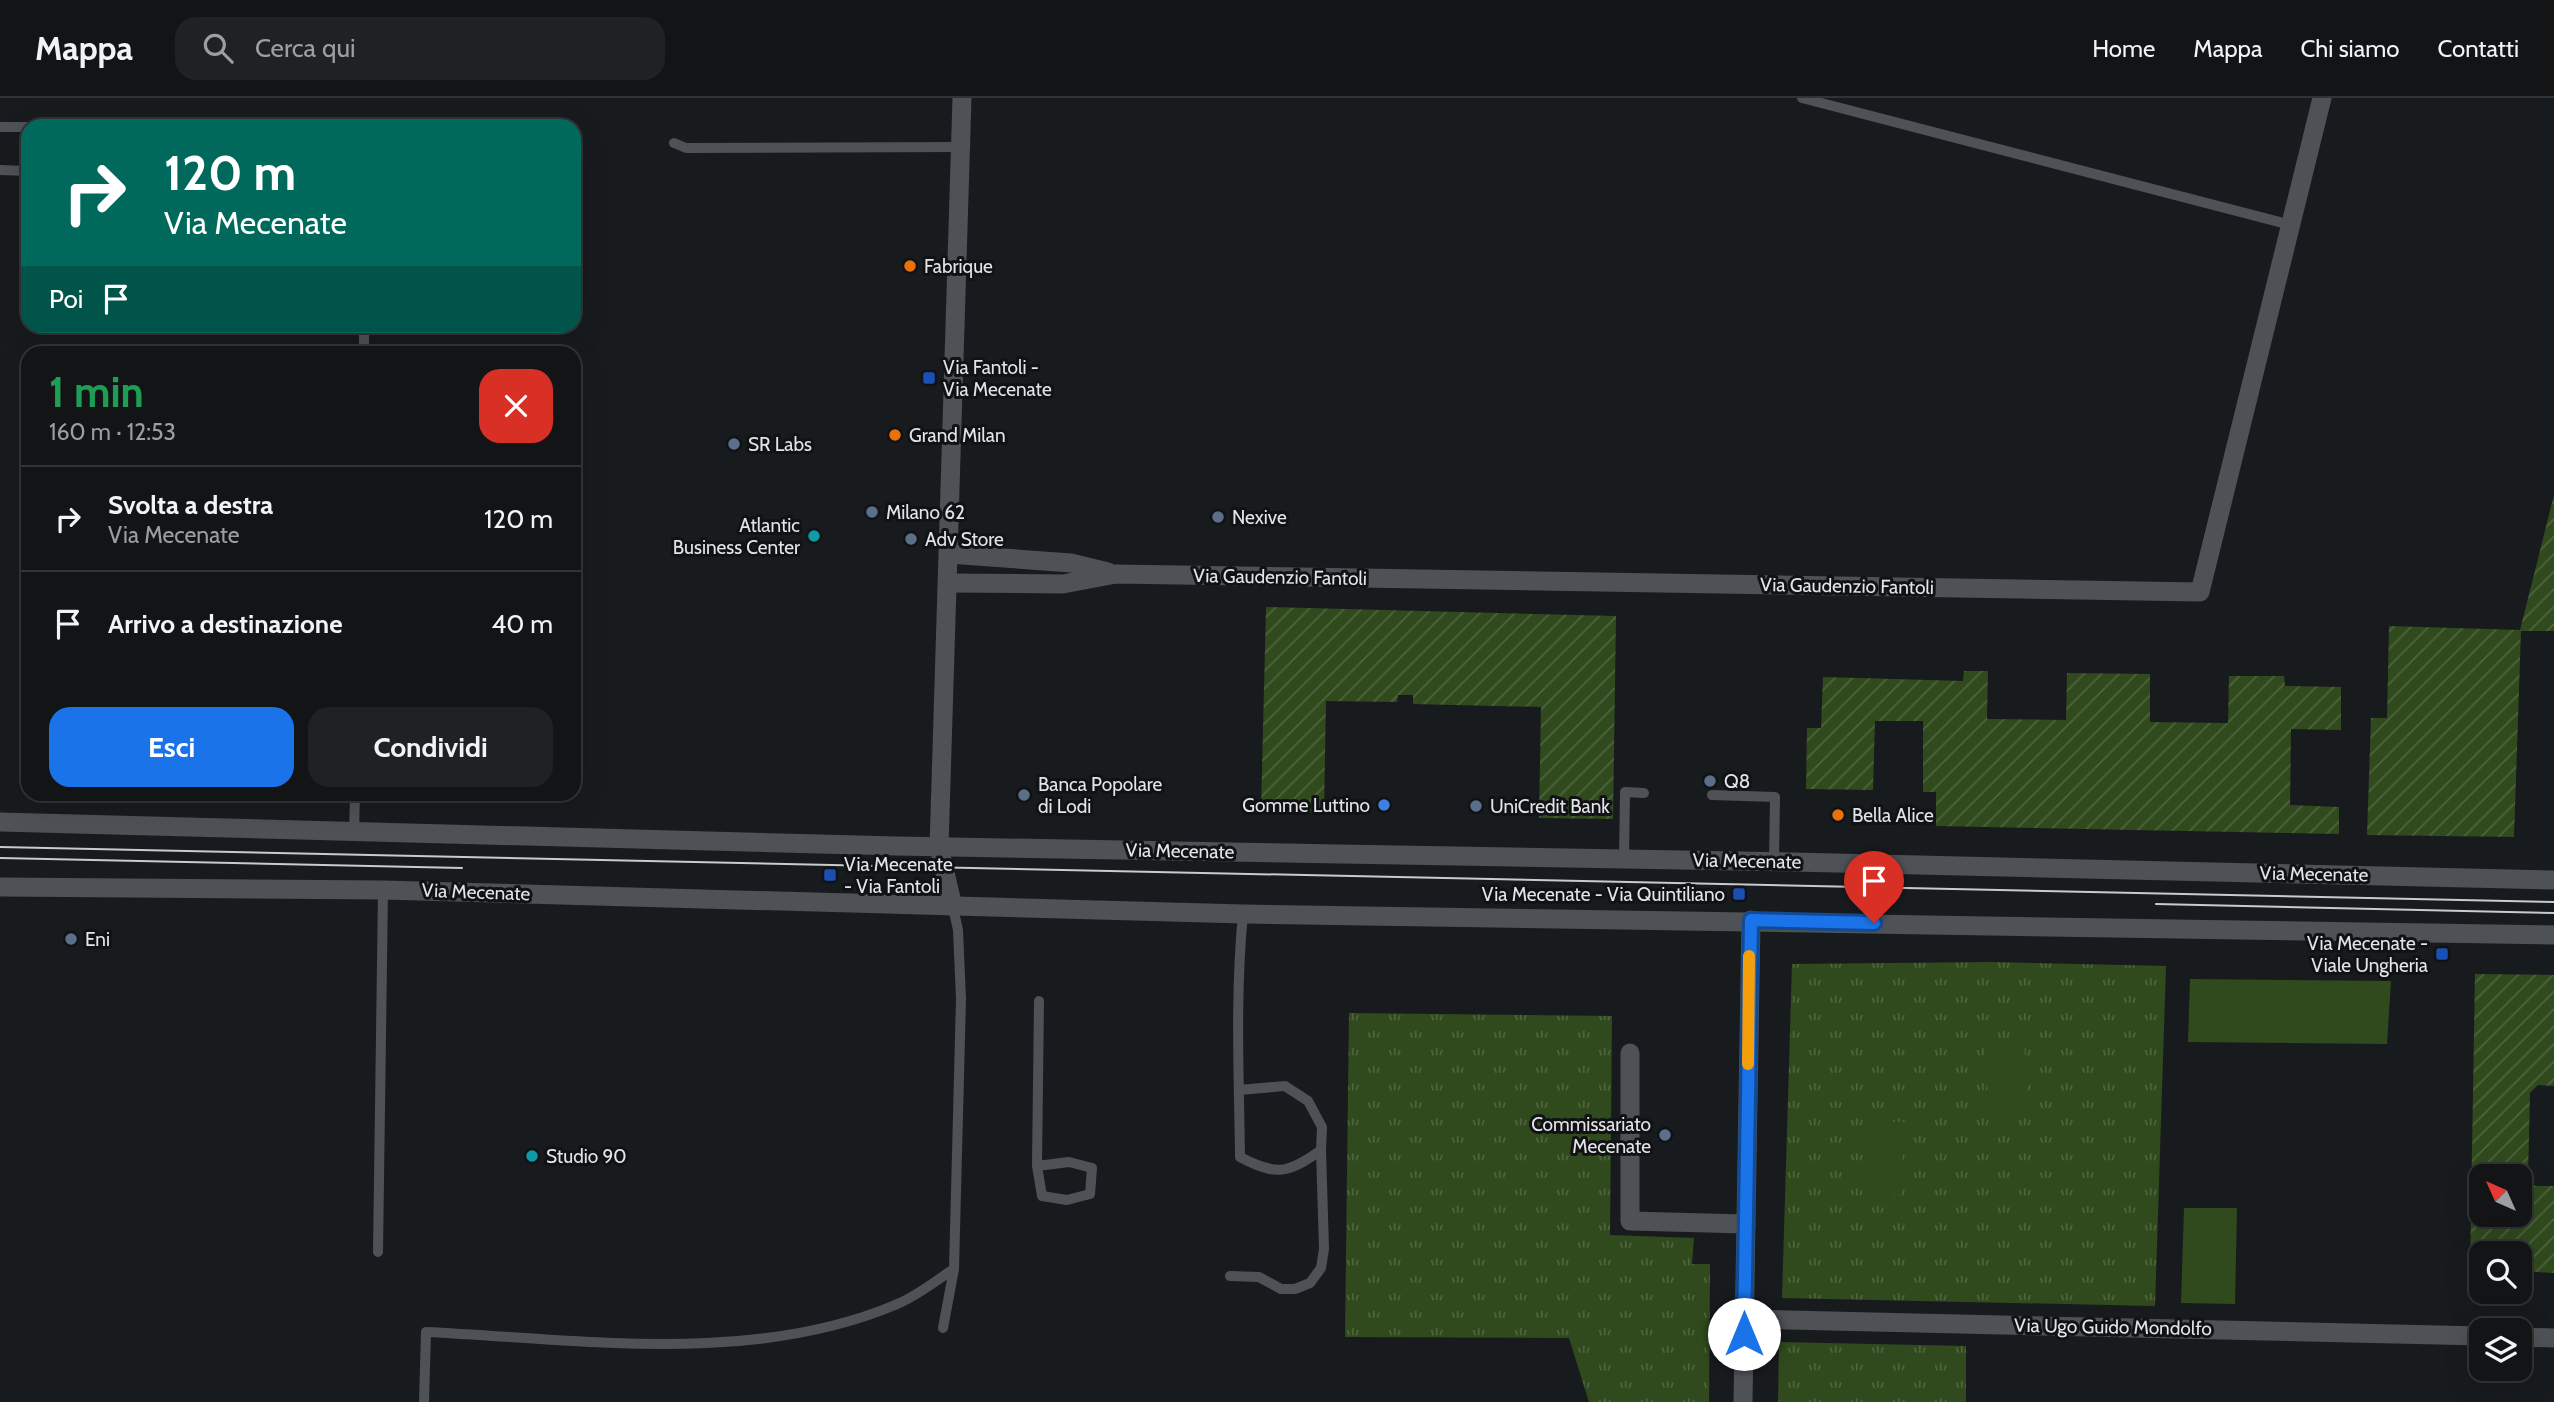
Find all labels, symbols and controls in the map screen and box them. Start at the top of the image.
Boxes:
search box [175,17,665,80]
text: Mappa [35,28,133,68]
icon: search [199,29,237,67]
text: Cerca qui [255,32,356,64]
text: Home [2092,34,2155,63]
text: Mappa [2193,34,2262,63]
text: Chi siamo [2300,34,2399,63]
text: Contatti [2437,34,2519,63]
text: 120 m [164,143,296,202]
icon: right [49,147,140,238]
text: Via Mecenate [164,203,347,242]
place label: Fabrique [924,255,993,278]
marker: Fabrique [902,258,918,274]
icon: arrive [97,280,135,318]
text: Poi [49,283,83,315]
place label: Via Fantoli - Via Mecenate [943,356,1052,401]
text: 1 min [49,366,144,418]
button: close [479,369,553,443]
marker: Via Fantoli - Via Mecenate [921,370,937,386]
text: 160 m · 12:53 [49,418,176,446]
place label: Grand Milan [909,424,1006,447]
marker: Grand Milan [887,427,903,443]
place label: SR Labs [748,433,812,456]
marker: SR Labs [726,436,742,452]
text: Svolta a destra [108,489,273,521]
icon: right [49,500,87,538]
place label: Milano 62 [886,501,965,524]
text: 120 m [484,503,553,535]
marker: Milano 62 [864,504,880,520]
place label: Nexive [1232,506,1287,529]
marker: Nexive [1210,509,1226,525]
place label: Atlantic Business Center [673,514,800,559]
text: Via Mecenate [108,521,239,549]
marker: Atlantic Business Center [806,528,822,544]
place label: Adv Store [925,528,1004,551]
marker: Adv Store [903,531,919,547]
street label: Via Gaudenzio Fantoli [1193,564,1367,590]
street label: Via Gaudenzio Fantoli [1760,573,1934,599]
icon: arrive [49,605,87,643]
text: Arrivo a destinazione [108,608,343,640]
text: 40 m [491,608,553,640]
button: Esci [49,707,294,787]
button: Condividi [308,707,553,787]
place label: Q8 [1724,770,1750,793]
place label: Banca Popolare di Lodi [1038,773,1163,818]
marker: Q8 [1702,773,1718,789]
marker: Banca Popolare di Lodi [1016,787,1032,803]
place label: Gomme Luttino [1242,794,1370,817]
place label: UniCredit Bank [1490,795,1610,818]
marker: Gomme Luttino [1376,797,1392,813]
marker: UniCredit Bank [1468,798,1484,814]
place label: Bella Alice [1852,804,1934,827]
marker: Bella Alice [1830,807,1846,823]
street label: Via Mecenate [1126,839,1235,863]
street label: Via Mecenate [1693,849,1802,873]
pin [1844,851,1904,923]
place label: Via Mecenate - Via Fantoli [844,853,953,898]
icon: arrive [1855,862,1893,900]
street label: Via Mecenate [2260,862,2369,886]
marker: Via Mecenate - Via Fantoli [822,867,838,883]
street label: Via Mecenate [421,879,531,905]
place label: Via Mecenate - Via Quintiliano [1482,883,1725,906]
marker: Via Mecenate - Via Quintiliano [1731,886,1747,902]
place label: Eni [85,928,110,951]
marker: Eni [63,931,79,947]
place label: Via Mecenate - Viale Ungheria [2307,932,2428,977]
marker: Via Mecenate - Viale Ungheria [2434,946,2450,962]
place label: Commissariato Mecenate [1531,1113,1651,1158]
marker: Commissariato Mecenate [1657,1127,1673,1143]
place label: Studio 90 [546,1145,627,1168]
marker: Studio 90 [524,1148,540,1164]
north arrow [2469,1164,2532,1227]
map controls [2469,1164,2532,1381]
button: search [2469,1241,2532,1304]
position arrow [1707,1297,1781,1371]
street label: Via Ugo Guido Mondolfo [2014,1314,2212,1340]
button: layers [2469,1318,2532,1381]

